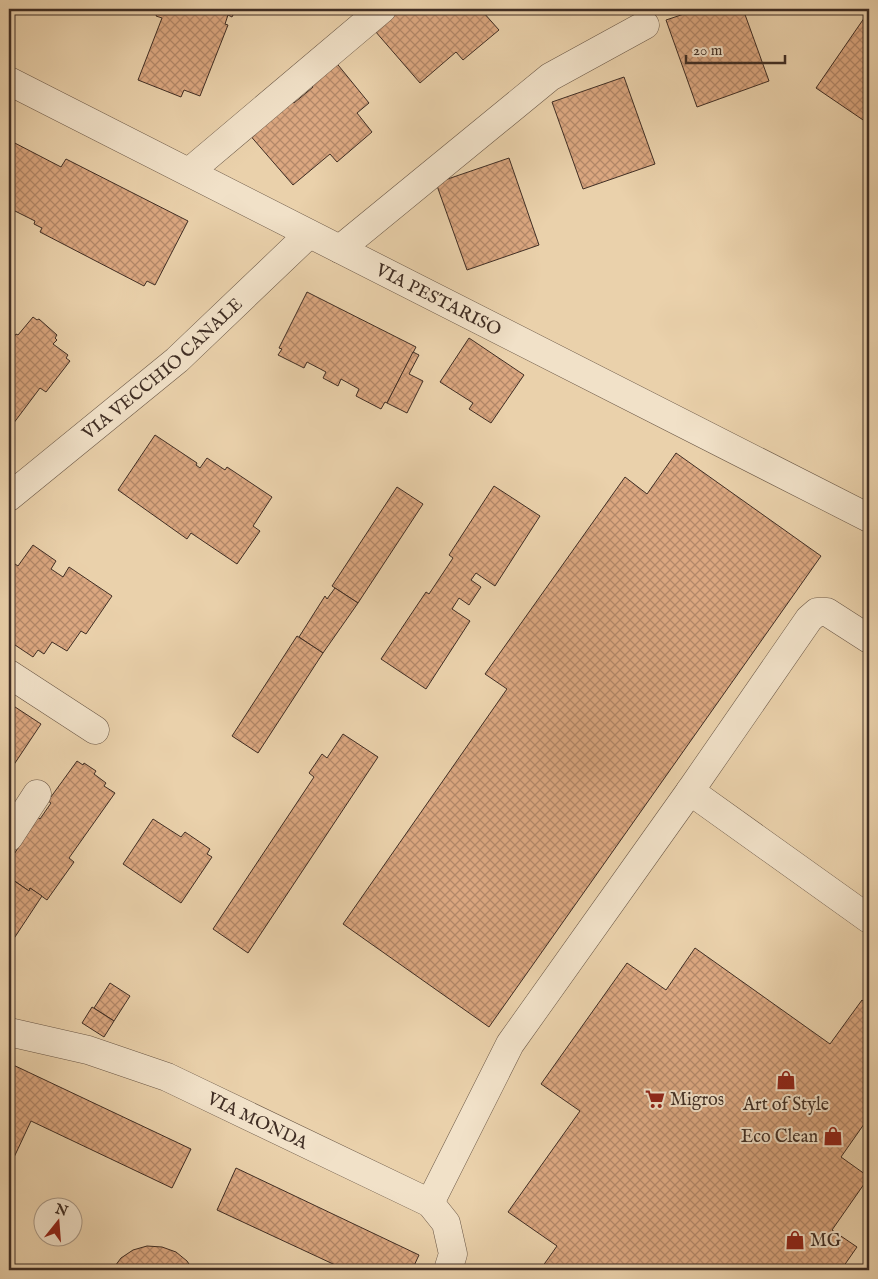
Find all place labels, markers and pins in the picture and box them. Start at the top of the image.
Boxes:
shop icon: Art of Style [775,1069,797,1091]
supermarket icon: Migros [644,1088,666,1110]
place label: Migros [670,1089,724,1112]
place label: Art of Style [742,1094,829,1117]
shop icon: Eco Clean [822,1125,844,1147]
place label: Eco Clean [741,1126,818,1149]
shop icon: MG [784,1229,806,1251]
place label: MG [810,1230,842,1253]

